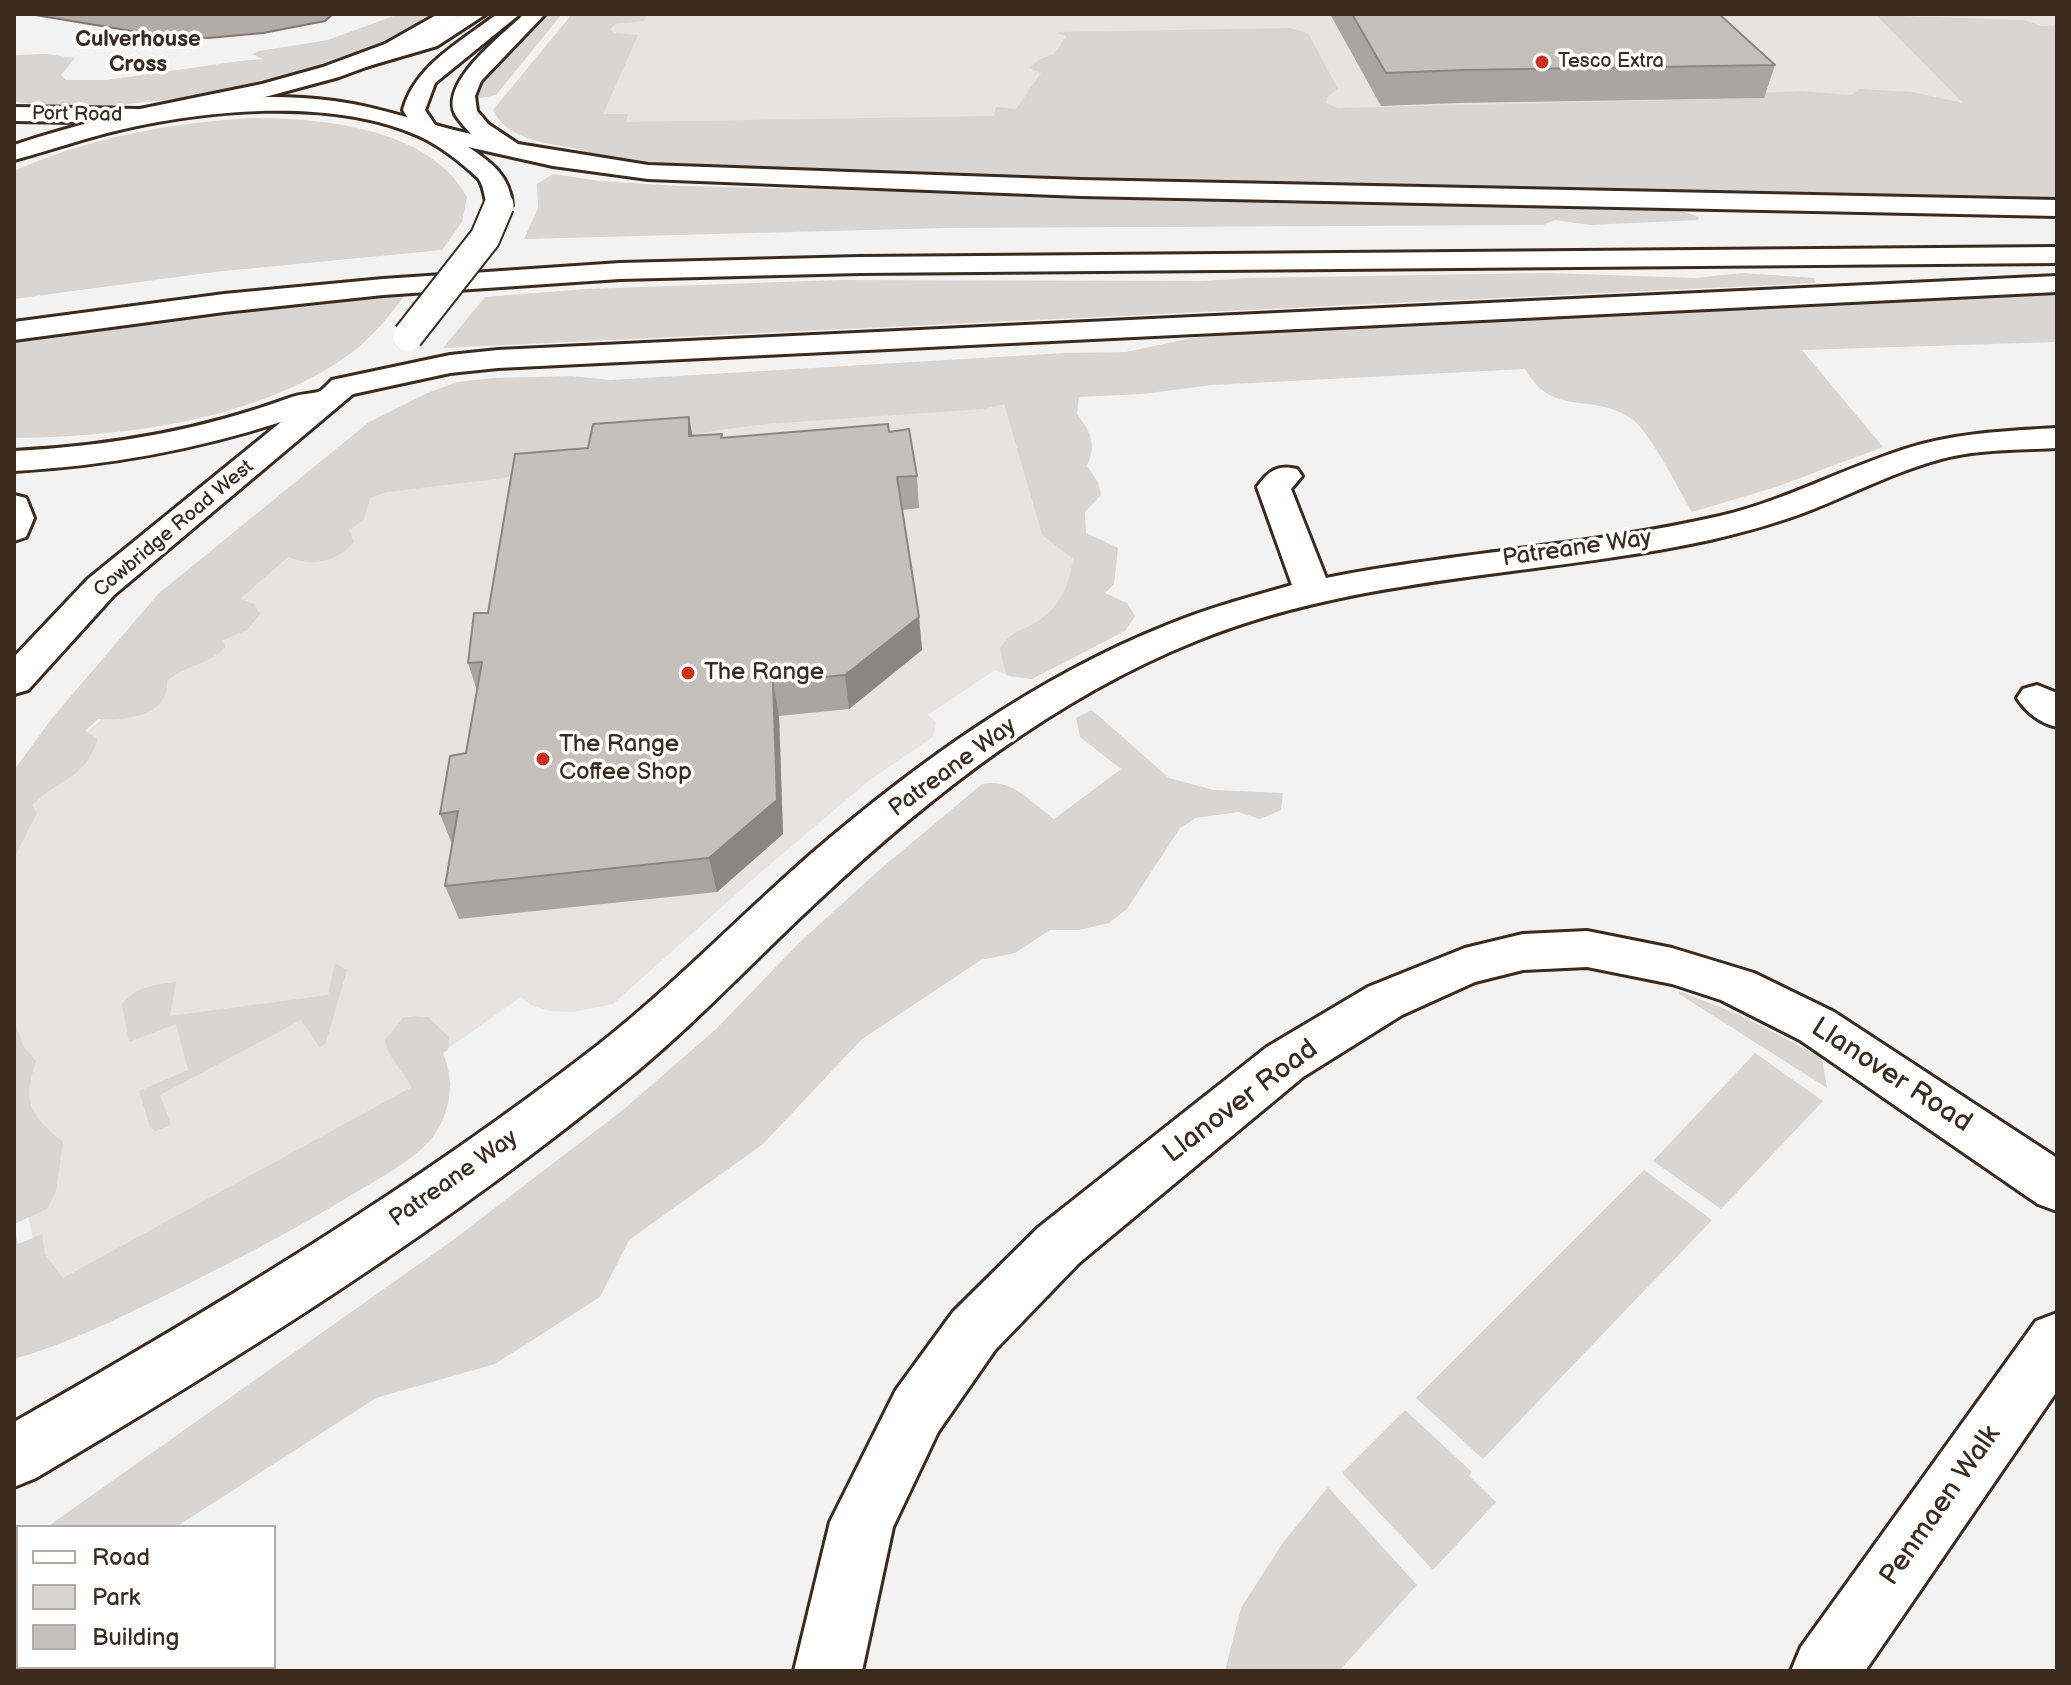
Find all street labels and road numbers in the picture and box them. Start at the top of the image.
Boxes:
street label: Port Road [32,102,122,128]
street label: Cowbridge Road West [89,455,259,603]
street label: Patreane Way [1501,524,1653,574]
street label: Patreane Way [884,712,1022,824]
street label: Llanover Road [1804,1012,1978,1140]
street label: Llanover Road [1157,1033,1325,1171]
street label: Patreane Way [384,1124,524,1234]
street label: Penmaen Walk [1873,1420,2009,1592]

